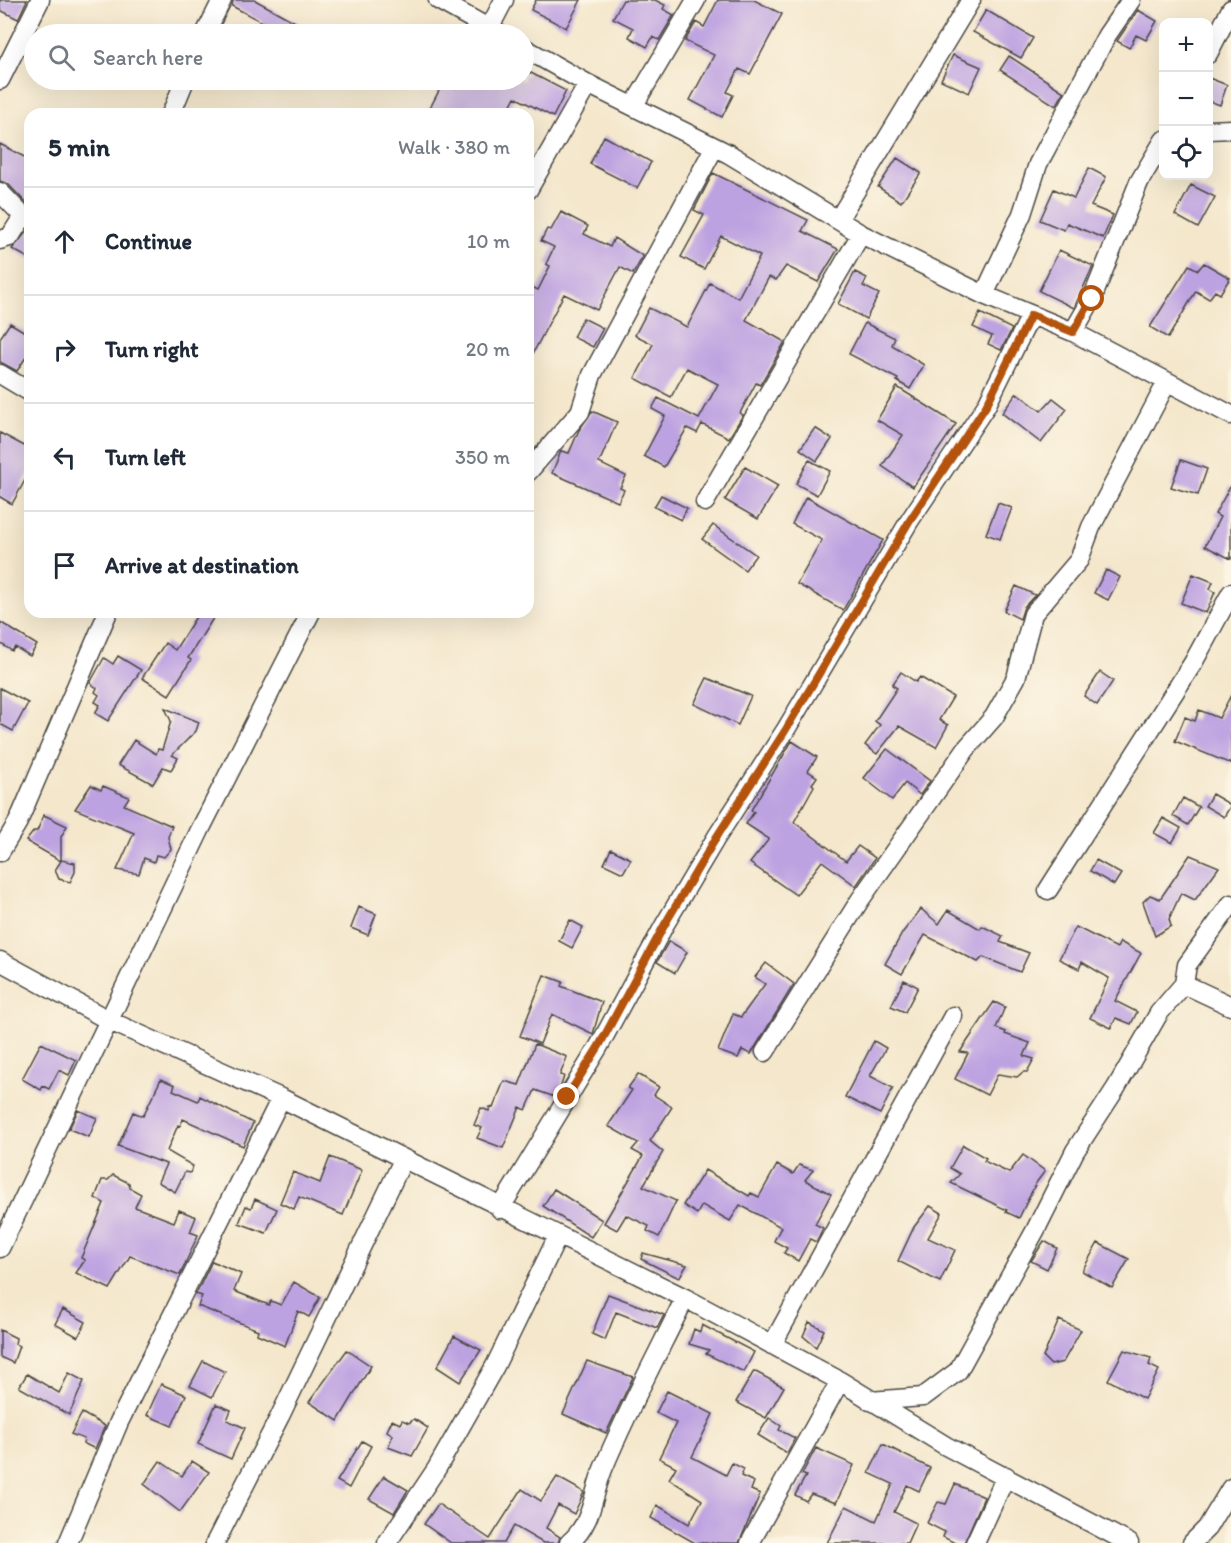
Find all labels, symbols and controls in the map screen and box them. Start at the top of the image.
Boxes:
map controls [1159,18,1213,180]
button: + [1159,18,1213,72]
search box [24,24,534,90]
icon: search [45,41,78,74]
text: Search here [93,44,203,71]
button: − [1159,72,1213,126]
button: locate [1159,126,1213,180]
text: 5 min [48,131,110,163]
text: Walk · 380 m [398,135,510,159]
icon: ahead [48,225,81,258]
text: Continue [105,228,192,255]
text: 10 m [467,229,510,253]
route start [1078,285,1104,311]
icon: right [48,333,81,366]
text: Turn right [105,336,199,363]
text: 20 m [466,337,510,361]
icon: left [48,441,81,474]
text: Turn left [105,444,186,471]
text: 350 m [455,445,510,469]
icon: arrive [48,549,81,582]
text: Arrive at destination [105,552,299,579]
route end [553,1083,579,1109]

